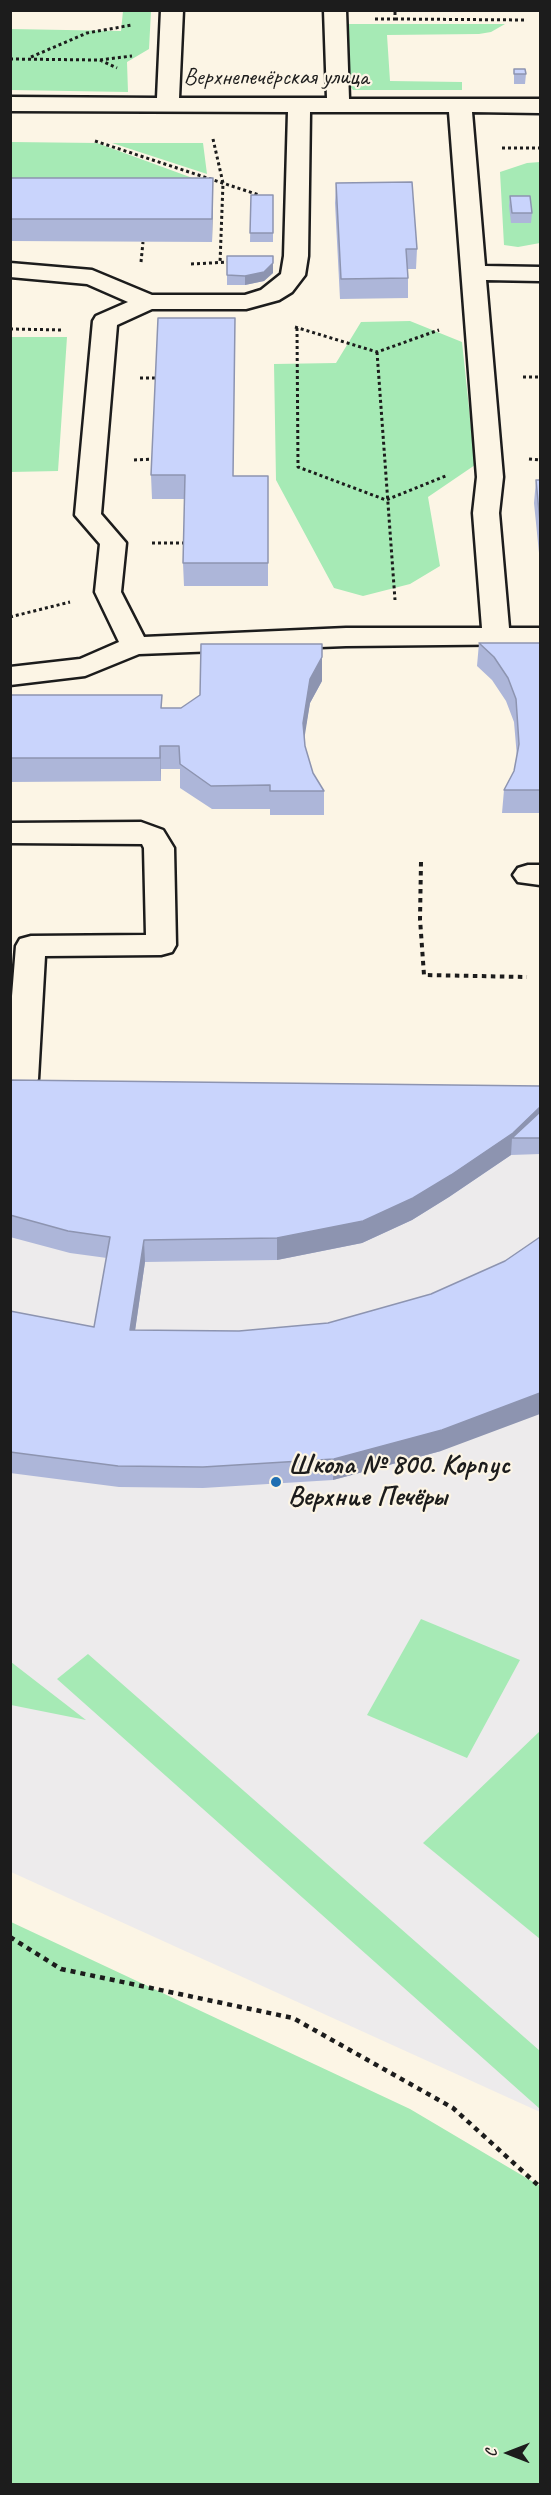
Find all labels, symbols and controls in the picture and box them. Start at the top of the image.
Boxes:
street label: Верхнепечёрская улица [184,64,368,92]
place label: Школа № 800. Корпус Верхние Печёры [288,1449,510,1515]
marker: Школа № 800. Корпус Верхние Печёры [269,1475,283,1489]
north arrow [479,2423,539,2483]
text: С [481,2449,501,2457]

